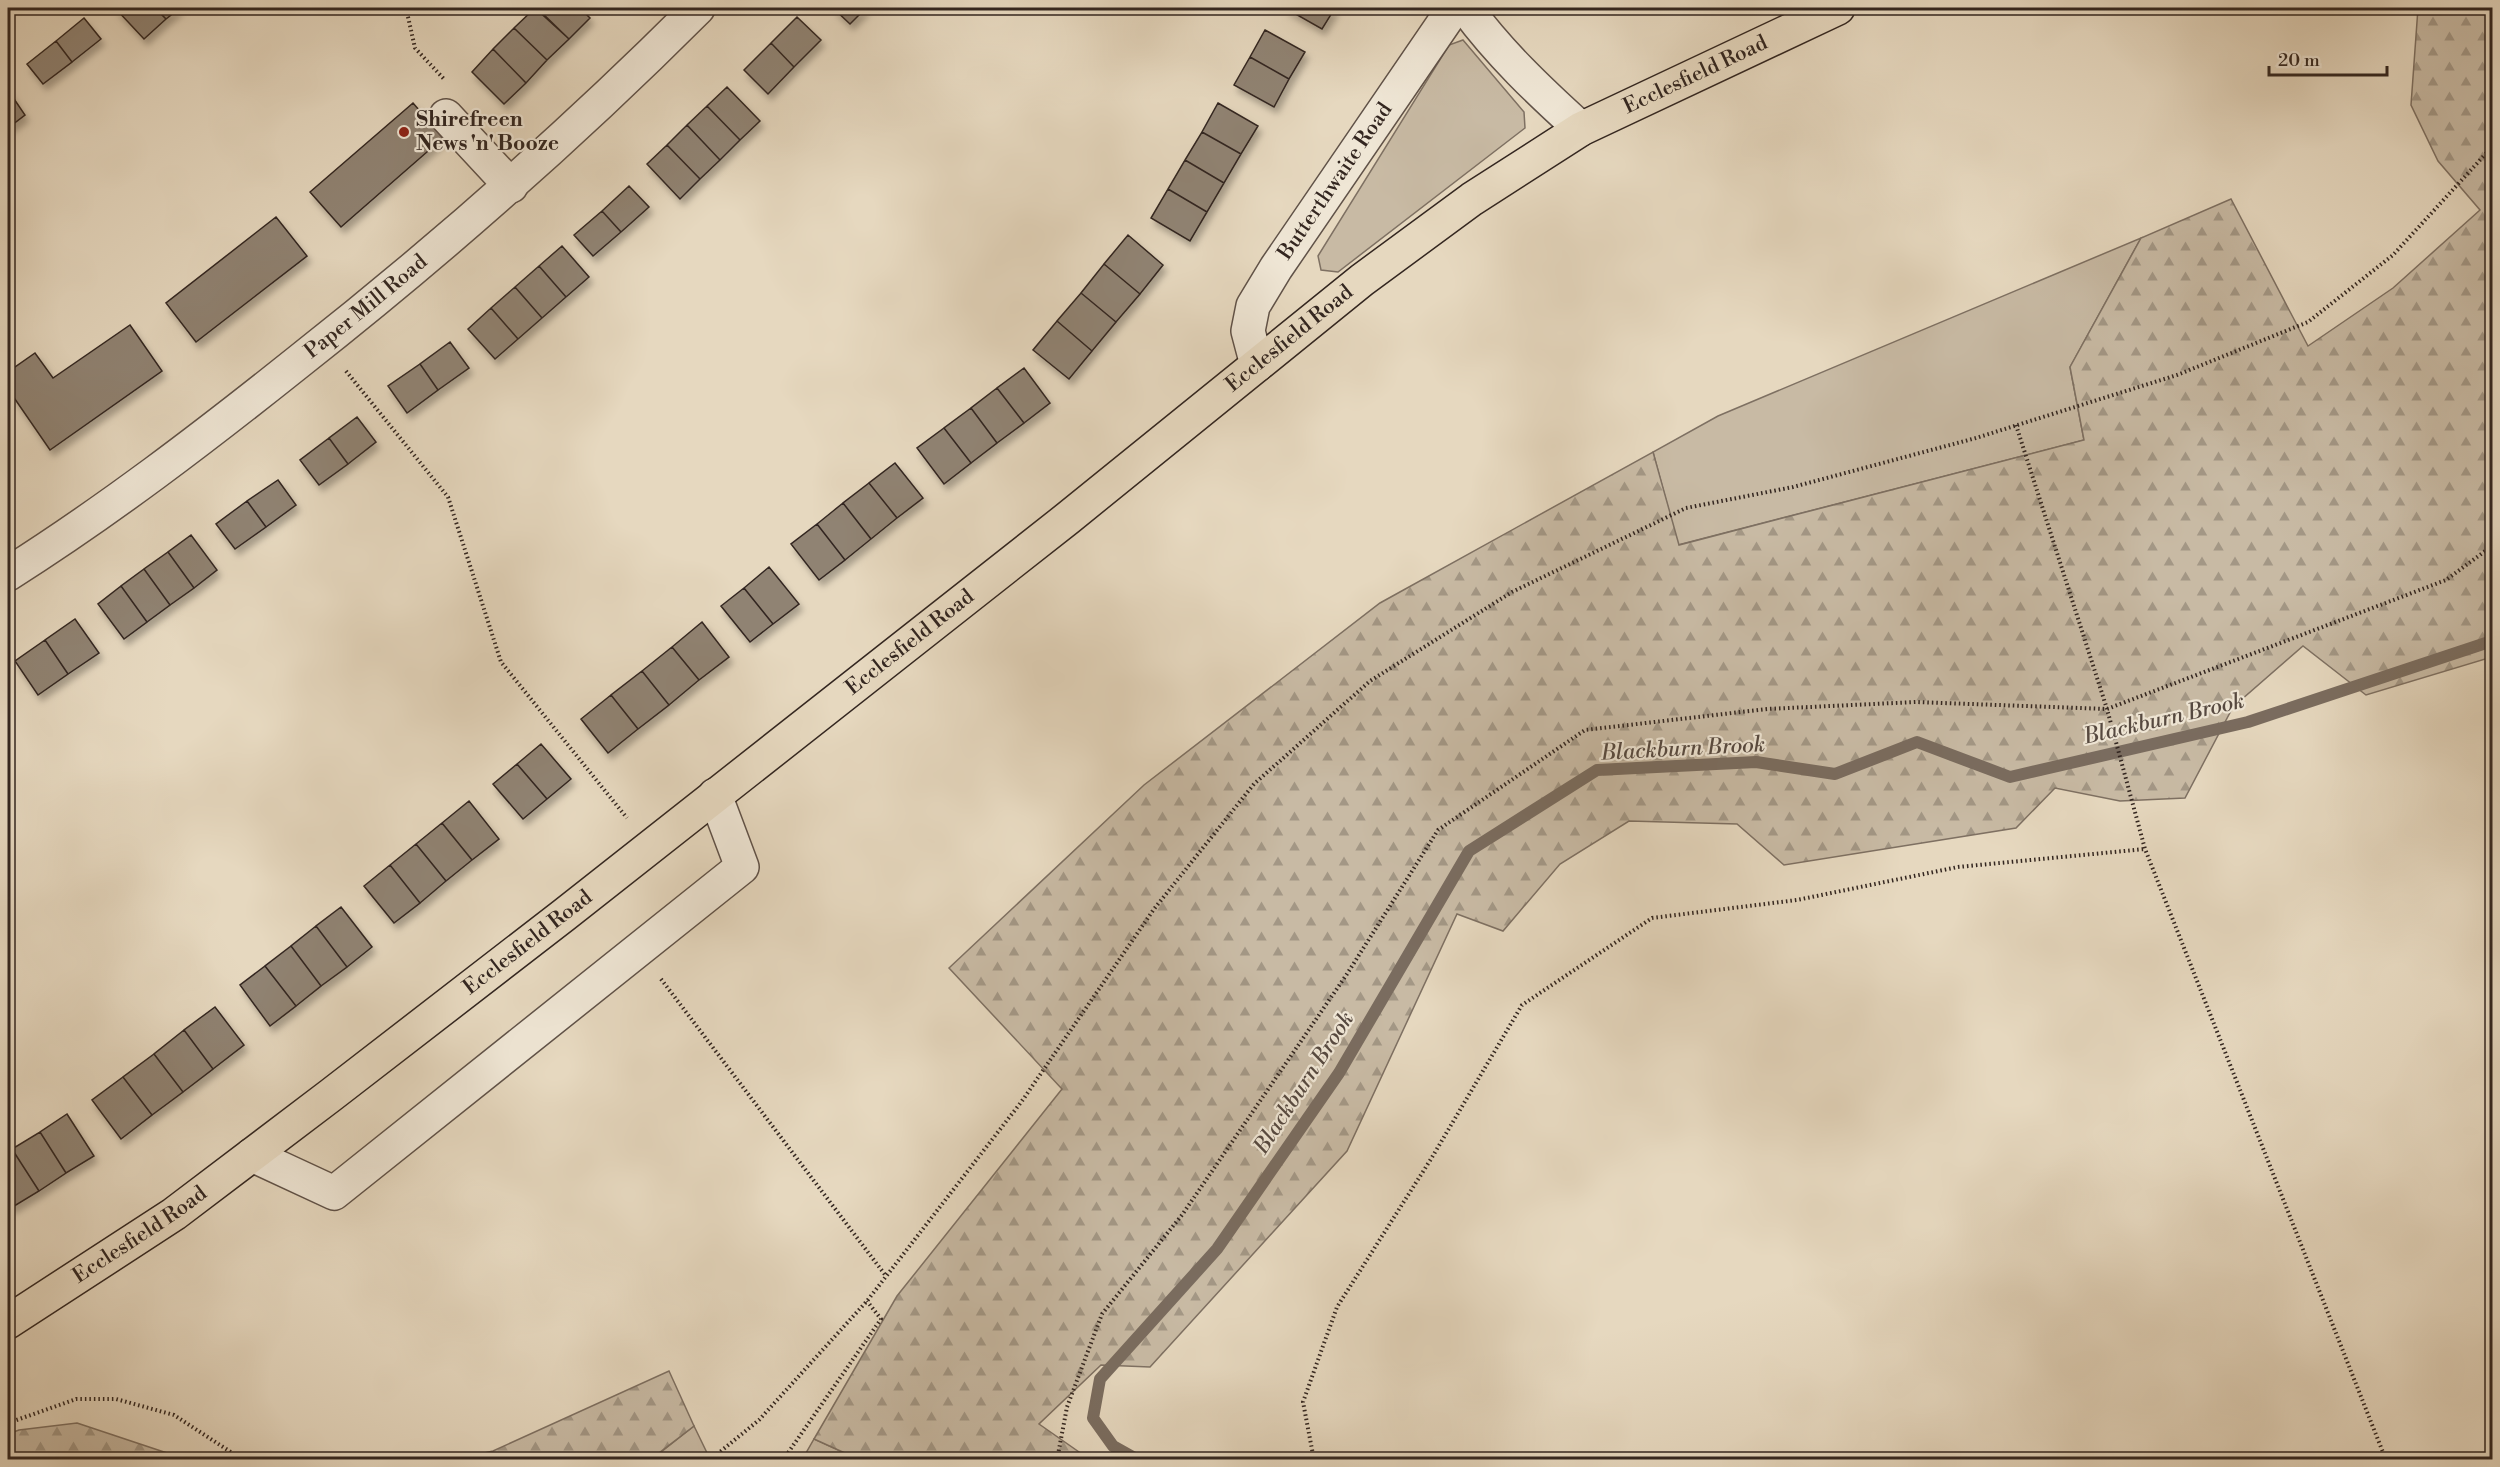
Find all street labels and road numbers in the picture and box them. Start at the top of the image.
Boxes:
street label: Ecclesfield Road [1619,30,1772,120]
street label: Butterthwaite Road [1272,98,1398,266]
street label: Paper Mill Road [300,249,433,365]
street label: Ecclesfield Road [1221,279,1358,398]
street label: Ecclesfield Road [841,584,980,701]
street label: Ecclesfield Road [458,885,598,1001]
street label: Ecclesfield Road [68,1181,212,1289]

